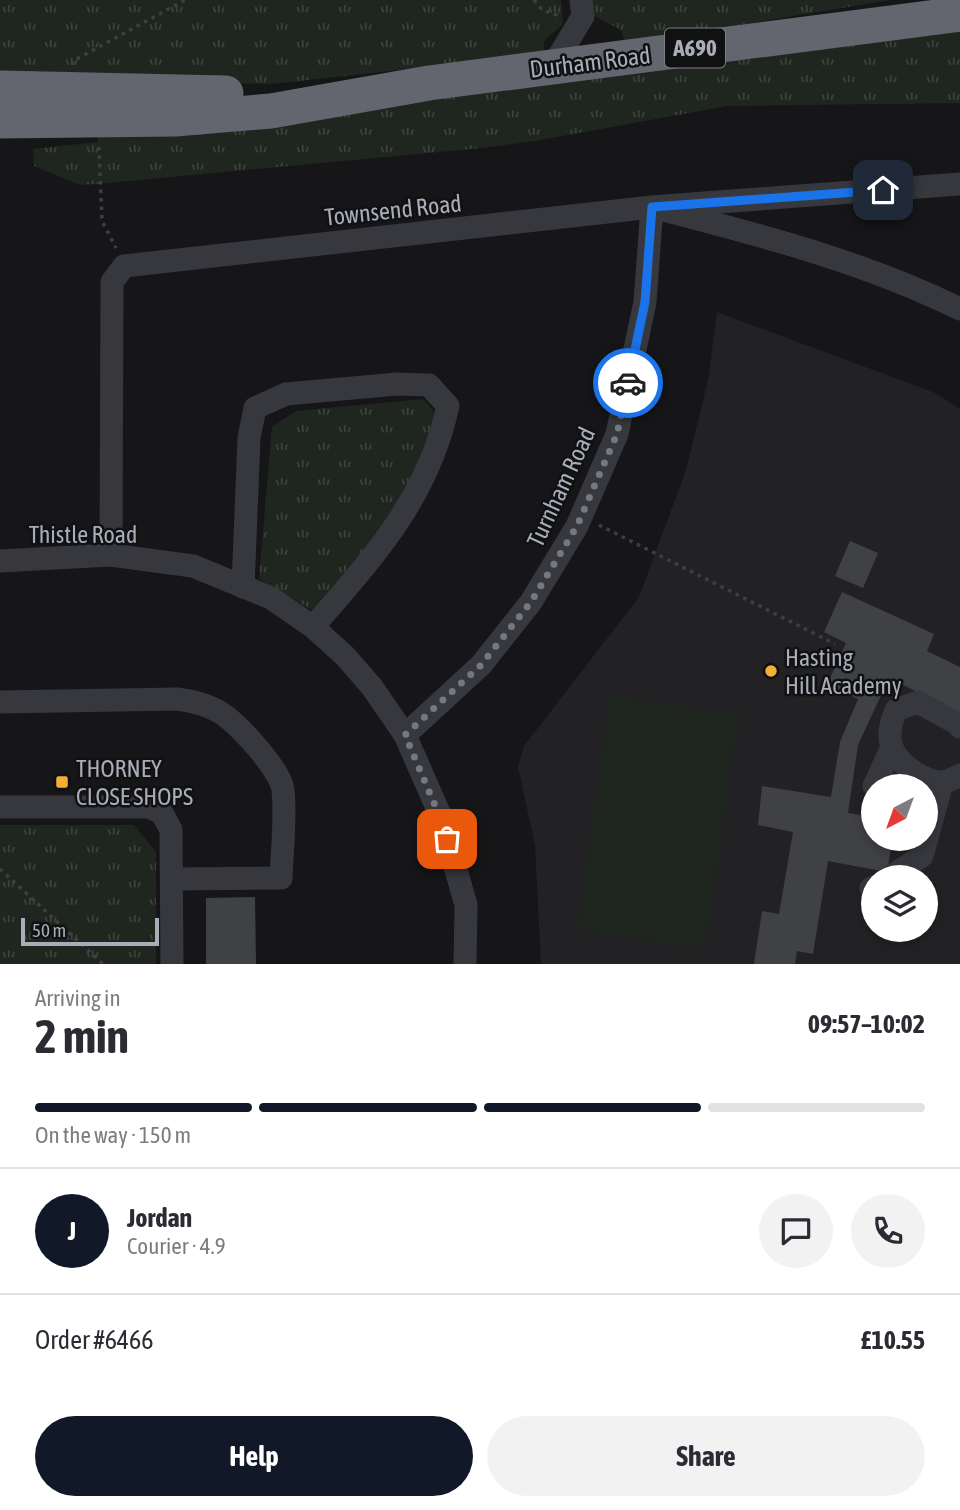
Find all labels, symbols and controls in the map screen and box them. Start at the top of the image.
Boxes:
road number: A690 [665,28,725,68]
street label: Durham Road [528,41,652,83]
pin [853,160,913,220]
icon: home [864,171,902,209]
street label: Townsend Road [323,189,463,231]
courier [593,348,663,418]
icon: car [609,364,647,402]
street label: Turnham Road [522,423,600,551]
street label: Thistle Road [29,521,137,548]
place label: Hasting Hill Academy [785,644,902,699]
marker: Hasting Hill Academy [763,663,779,679]
place label: THORNEY CLOSE SHOPS [76,755,193,810]
marker: THORNEY CLOSE SHOPS [54,774,70,790]
north arrow [861,774,938,850]
map controls [861,774,938,942]
pin [417,809,477,869]
icon: bag [428,820,466,858]
button: layers [861,865,938,942]
scale bar [21,915,159,947]
text: 50 m [32,919,66,941]
text: Arriving in [35,985,121,1011]
text: 09:57–10:02 [808,1009,925,1039]
text: 2 min [35,1010,129,1063]
text: On the way · 150 m [35,1122,191,1148]
button: chat [759,1194,833,1268]
button: phone [851,1194,925,1268]
text: Jordan [127,1203,192,1233]
text: J [68,1216,76,1246]
text: Courier · 4.9 [127,1233,226,1259]
text: Order #6466 [35,1325,154,1355]
text: £10.55 [861,1325,925,1355]
button: Help [35,1416,473,1496]
button: Share [487,1416,925,1496]

